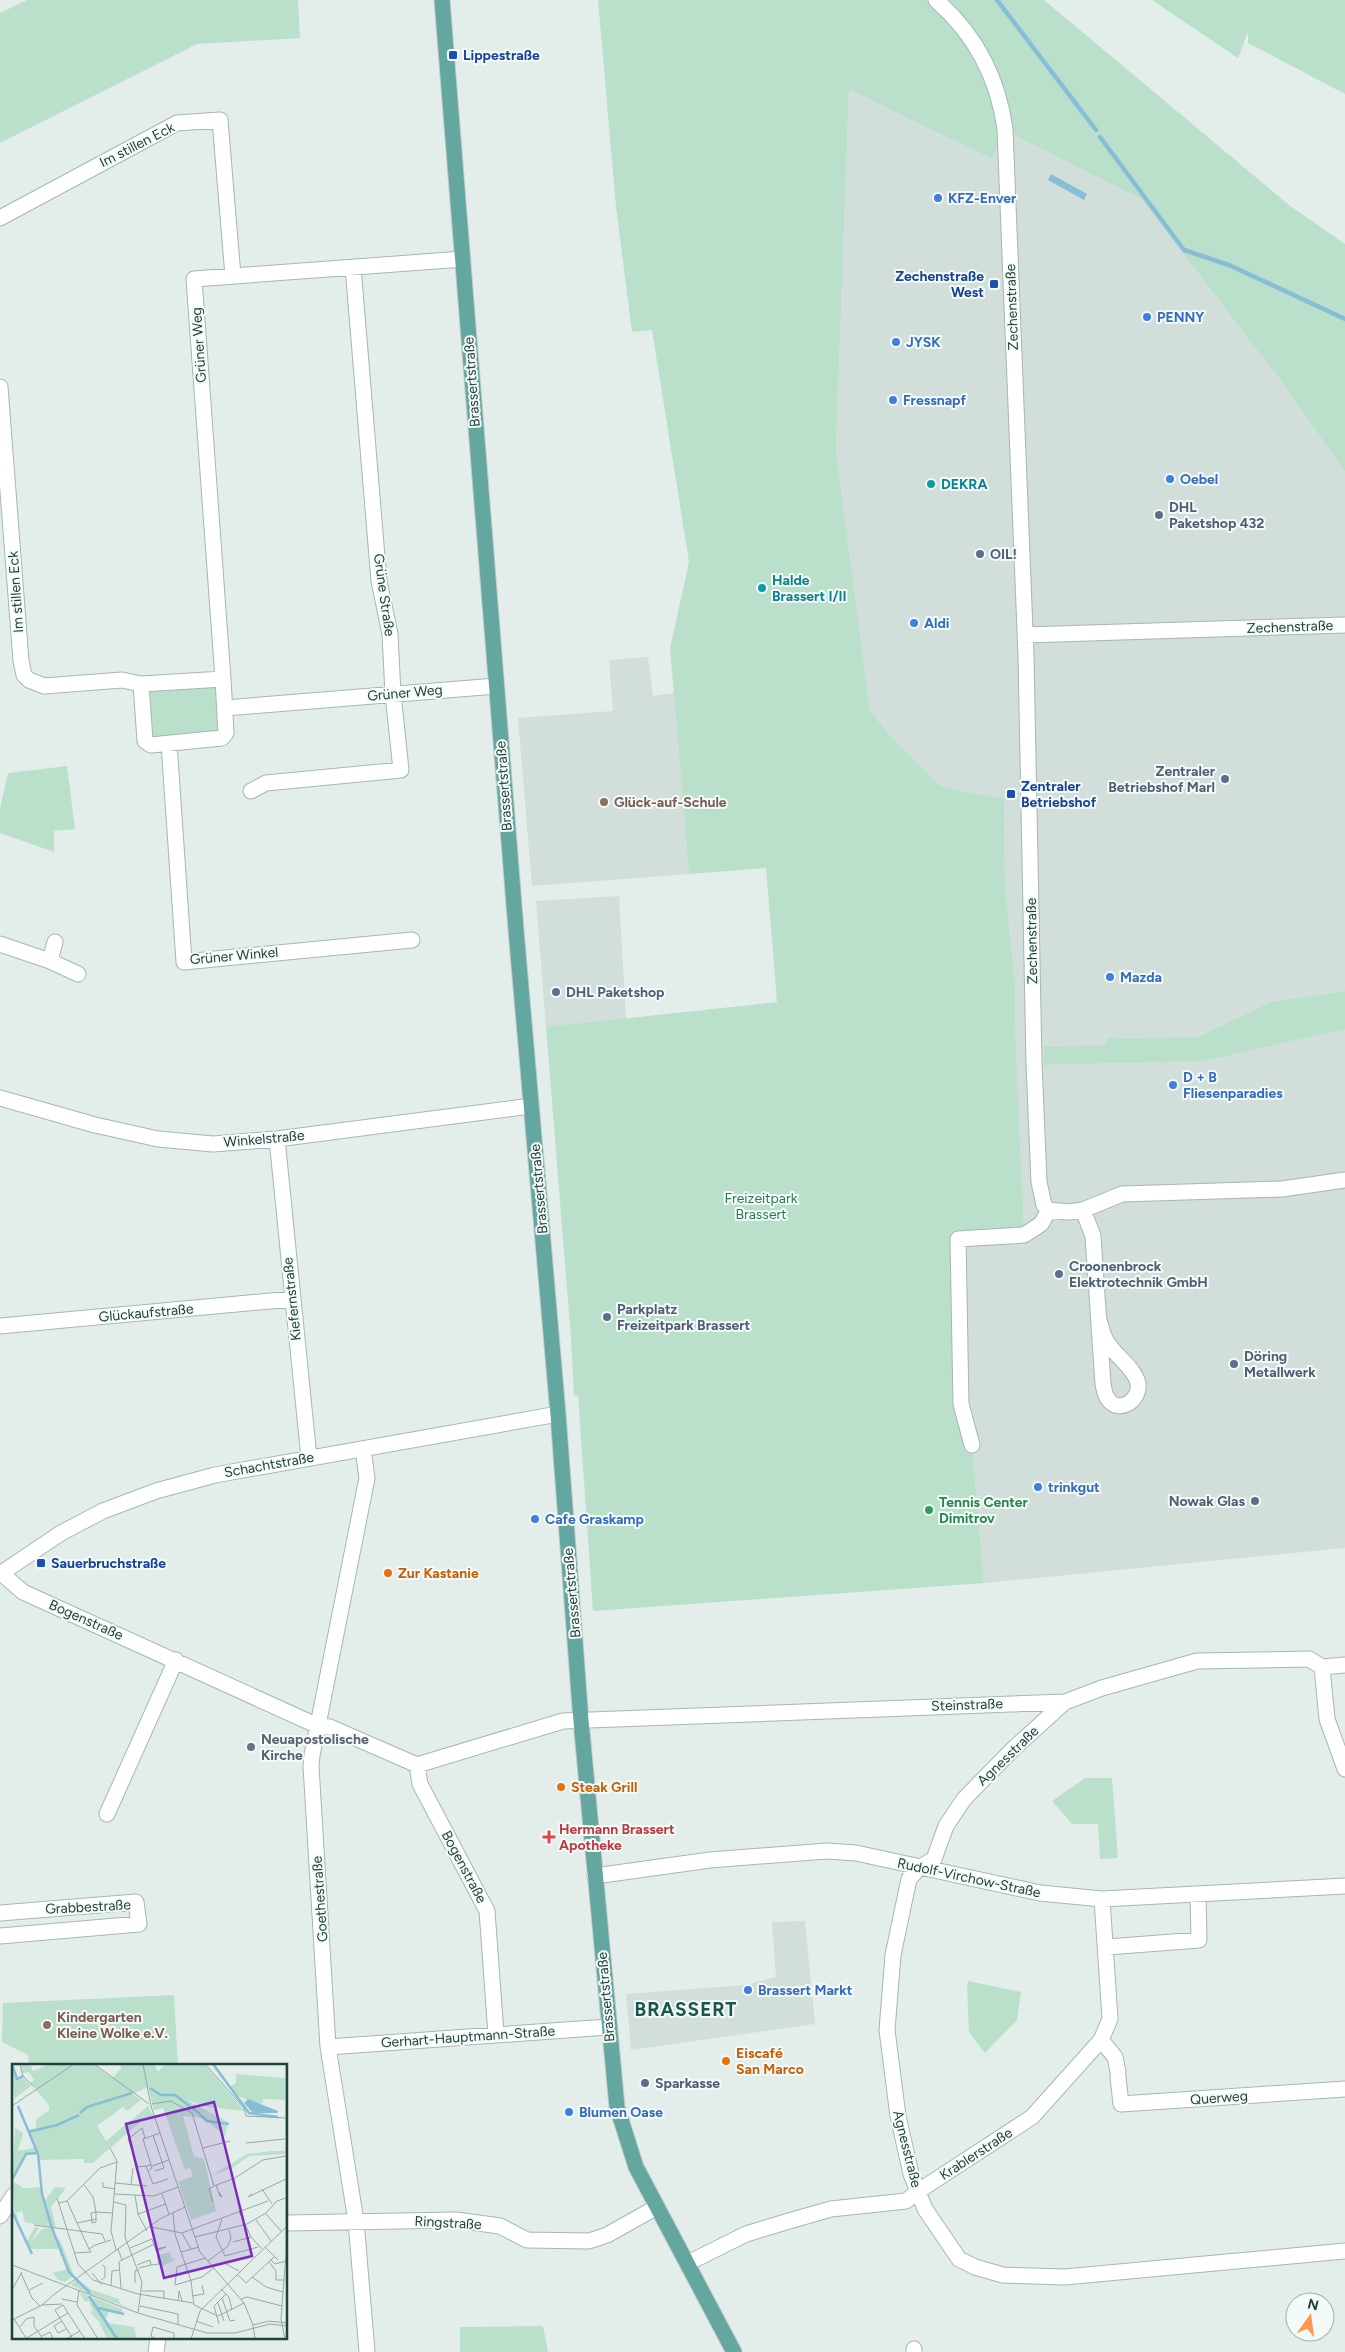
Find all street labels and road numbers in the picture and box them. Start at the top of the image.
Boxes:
street label: Im stillen Eck [97,119,178,171]
street label: Zechenstraße [1002,263,1022,351]
street label: Grüner Weg [188,307,210,383]
street label: Brassertstraße [460,336,484,428]
street label: Im stillen Eck [5,550,27,633]
street label: Grüne Straße [370,553,398,638]
street label: Zechenstraße [1246,617,1334,637]
street label: Grüner Weg [367,681,443,705]
street label: Brassertstraße [492,740,516,832]
street label: Zechenstraße [1023,897,1041,984]
street label: Grüner Winkel [189,944,279,968]
street label: Winkelstraße [223,1127,305,1151]
street label: Brassertstraße [527,1143,551,1235]
street label: Kiefernstraße [279,1256,305,1342]
street label: Glückaufstraße [98,1300,194,1326]
street label: Schachtstraße [223,1449,316,1481]
street label: Brassertstraße [560,1547,584,1639]
street label: Bogenstraße [46,1596,126,1644]
street label: Steinstraße [931,1695,1004,1715]
street label: Agnesstraße [974,1722,1043,1789]
street label: Bogenstraße [438,1828,490,1906]
street label: Rudolf-Virchow-Straße [896,1854,1043,1902]
street label: Goethestraße [308,1855,331,1943]
street label: Grabbestraße [45,1896,132,1918]
street label: Brassertstraße [594,1951,618,2043]
street label: Gerhart-Hauptmann-Straße [380,2022,556,2052]
street label: Querweg [1190,2088,1248,2108]
street label: Agnesstraße [889,2109,925,2190]
street label: Krablerstraße [936,2124,1016,2184]
street label: Ringstraße [414,2213,482,2233]

